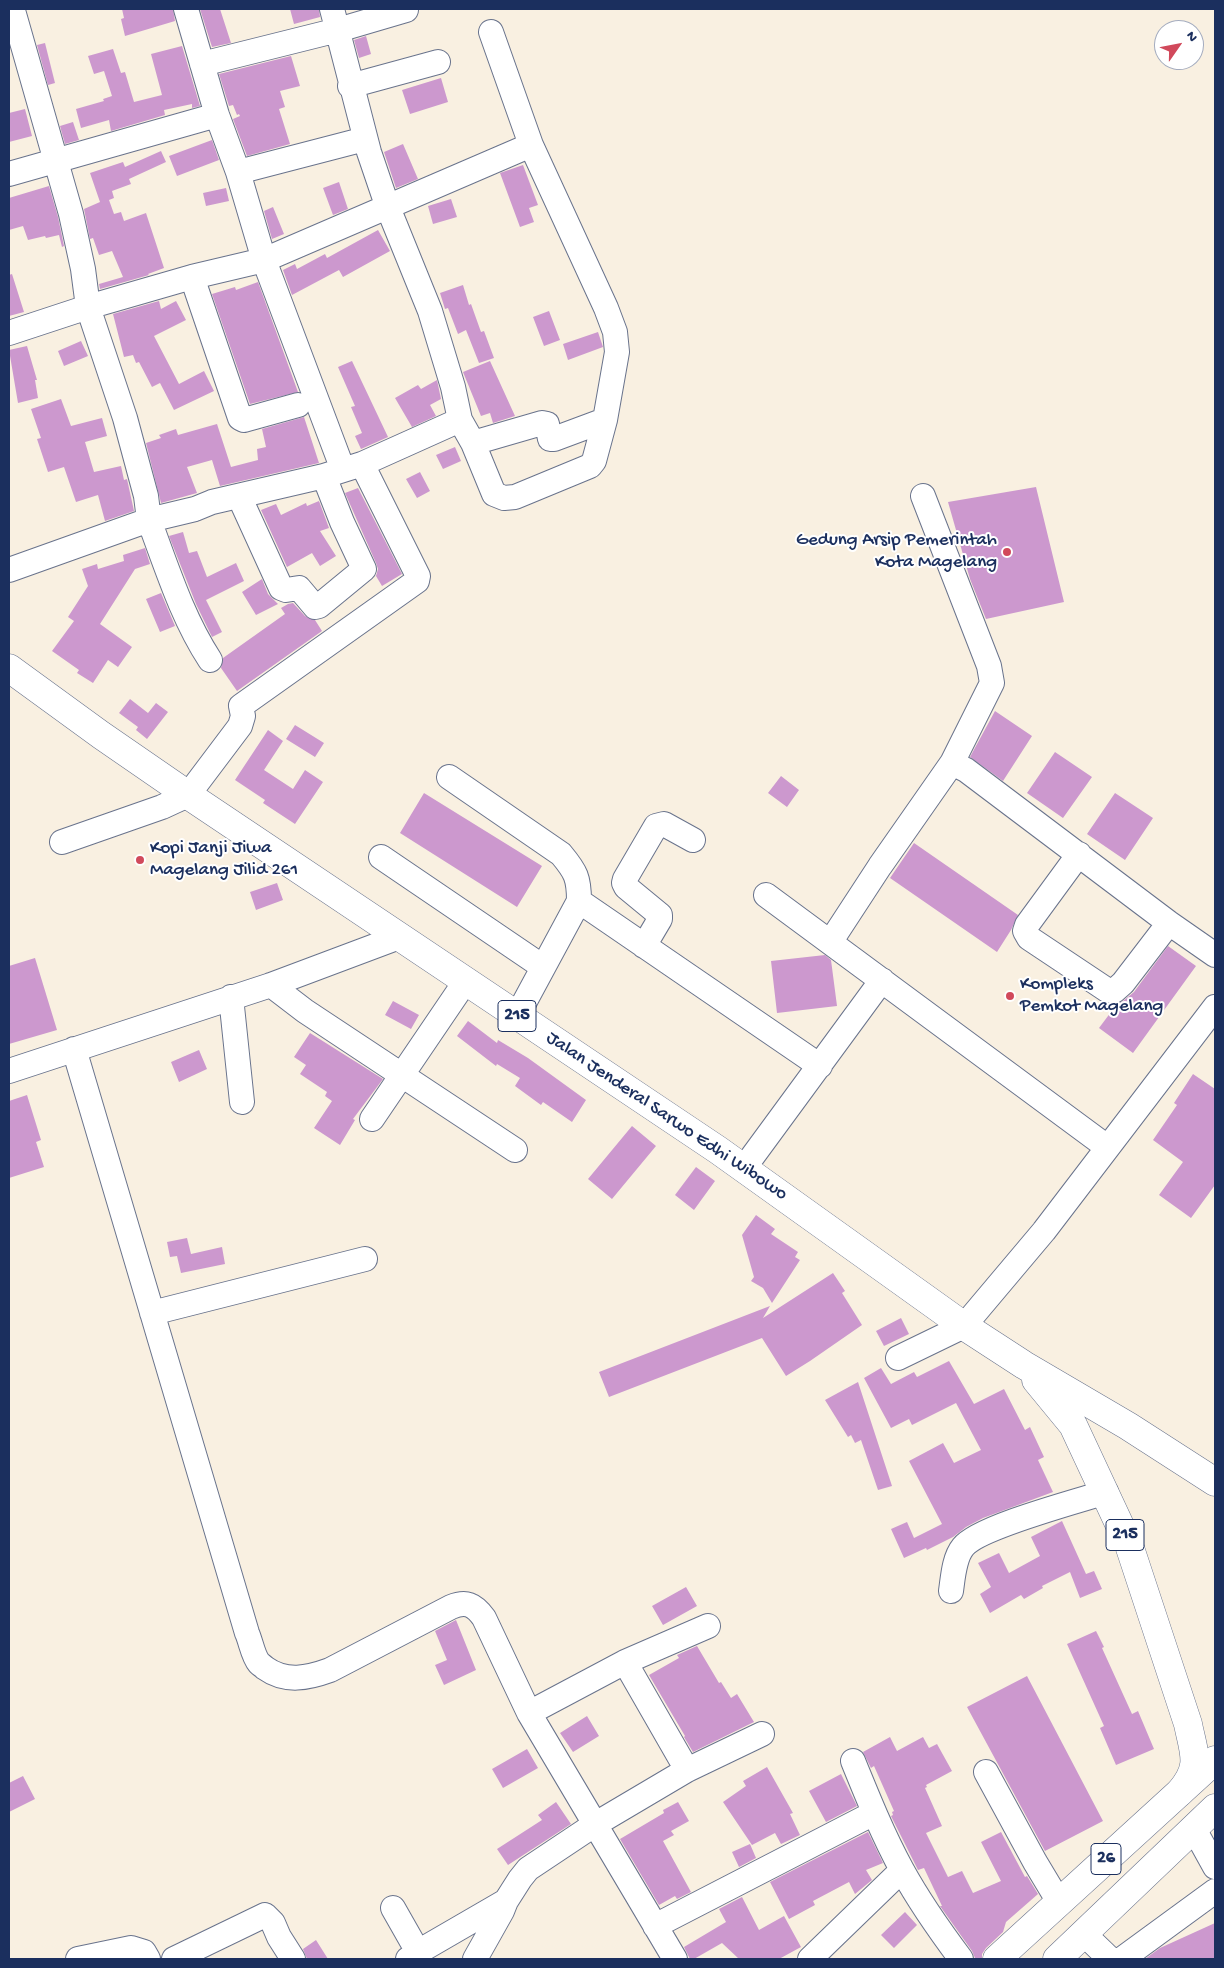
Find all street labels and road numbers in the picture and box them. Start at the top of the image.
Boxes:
road number: 215 [498,1000,536,1032]
street label: Jalan Jenderal Sarwo Edhi Wibowo [541,1027,791,1207]
road number: 215 [1106,1520,1144,1550]
road number: 26 [1091,1844,1121,1875]

